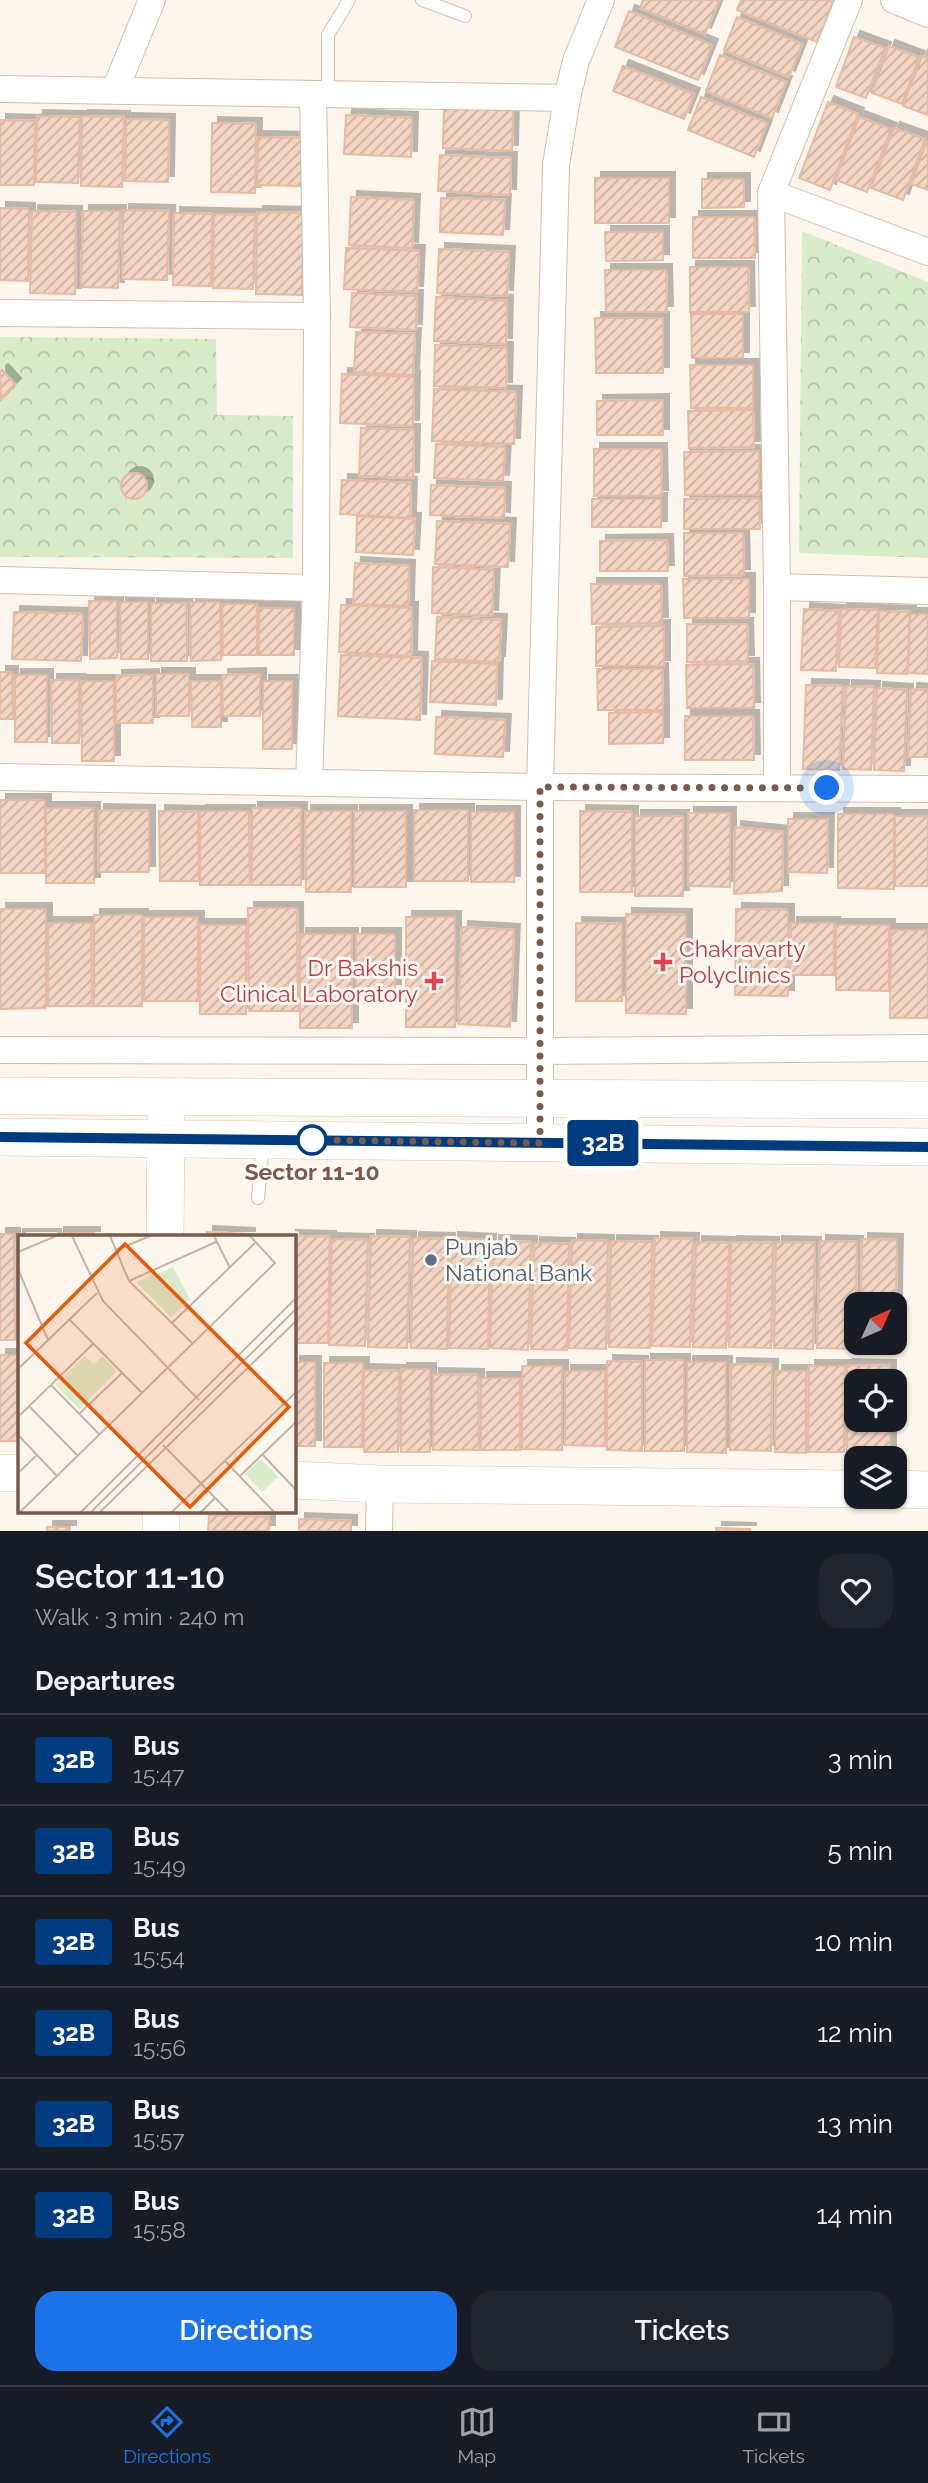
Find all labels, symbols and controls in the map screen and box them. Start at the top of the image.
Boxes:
your location [809,770,844,805]
place label: Chakravarty Polyclinics [679,935,806,988]
marker: Chakravarty Polyclinics [653,952,673,972]
place label: Dr Bakshis Clinical Laboratory [220,954,418,1007]
marker: Dr Bakshis Clinical Laboratory [424,971,444,991]
line badge: 32B [563,1120,643,1166]
marker: Sector 11-10 [297,1125,327,1155]
text: 32B [581,1128,625,1157]
place label: Sector 11-10 [244,1158,380,1185]
place label: Punjab National Bank [445,1233,592,1286]
inset map [18,1235,296,1514]
marker: Punjab National Bank [423,1252,439,1268]
north arrow [844,1292,906,1354]
map controls [844,1292,907,1509]
button: locate [844,1369,907,1432]
button: layers [844,1446,907,1509]
button: heart [819,1554,893,1628]
text: Sector 11-10 [35,1557,225,1596]
text: Walk · 3 min · 240 m [35,1603,244,1630]
text: Departures [35,1666,175,1696]
text: Bus [133,1731,180,1761]
text: 32B [52,1745,95,1774]
text: 3 min [828,1745,893,1775]
text: 15:47 [133,1761,184,1788]
text: Bus [133,1822,180,1852]
text: 32B [52,1836,95,1865]
text: 5 min [827,1836,893,1866]
text: 15:49 [133,1852,186,1879]
text: Bus [133,1913,180,1943]
text: 32B [52,1927,95,1956]
text: 10 min [815,1927,893,1957]
text: 15:54 [133,1943,185,1970]
text: Bus [133,2004,180,2034]
text: 32B [52,2018,95,2047]
text: 12 min [817,2018,893,2048]
text: 15:56 [133,2034,186,2061]
text: Bus [133,2095,180,2125]
text: 32B [52,2109,95,2138]
text: 13 min [817,2109,893,2139]
text: 15:57 [133,2125,184,2152]
text: Bus [133,2186,180,2216]
text: 32B [52,2200,95,2229]
text: 14 min [816,2200,893,2230]
text: 15:58 [133,2216,186,2243]
button: Directions [35,2291,457,2371]
button: Tickets [471,2291,893,2371]
tab: Directions [123,2403,211,2467]
tab: Map [457,2403,496,2467]
tab: Tickets [742,2403,805,2467]

